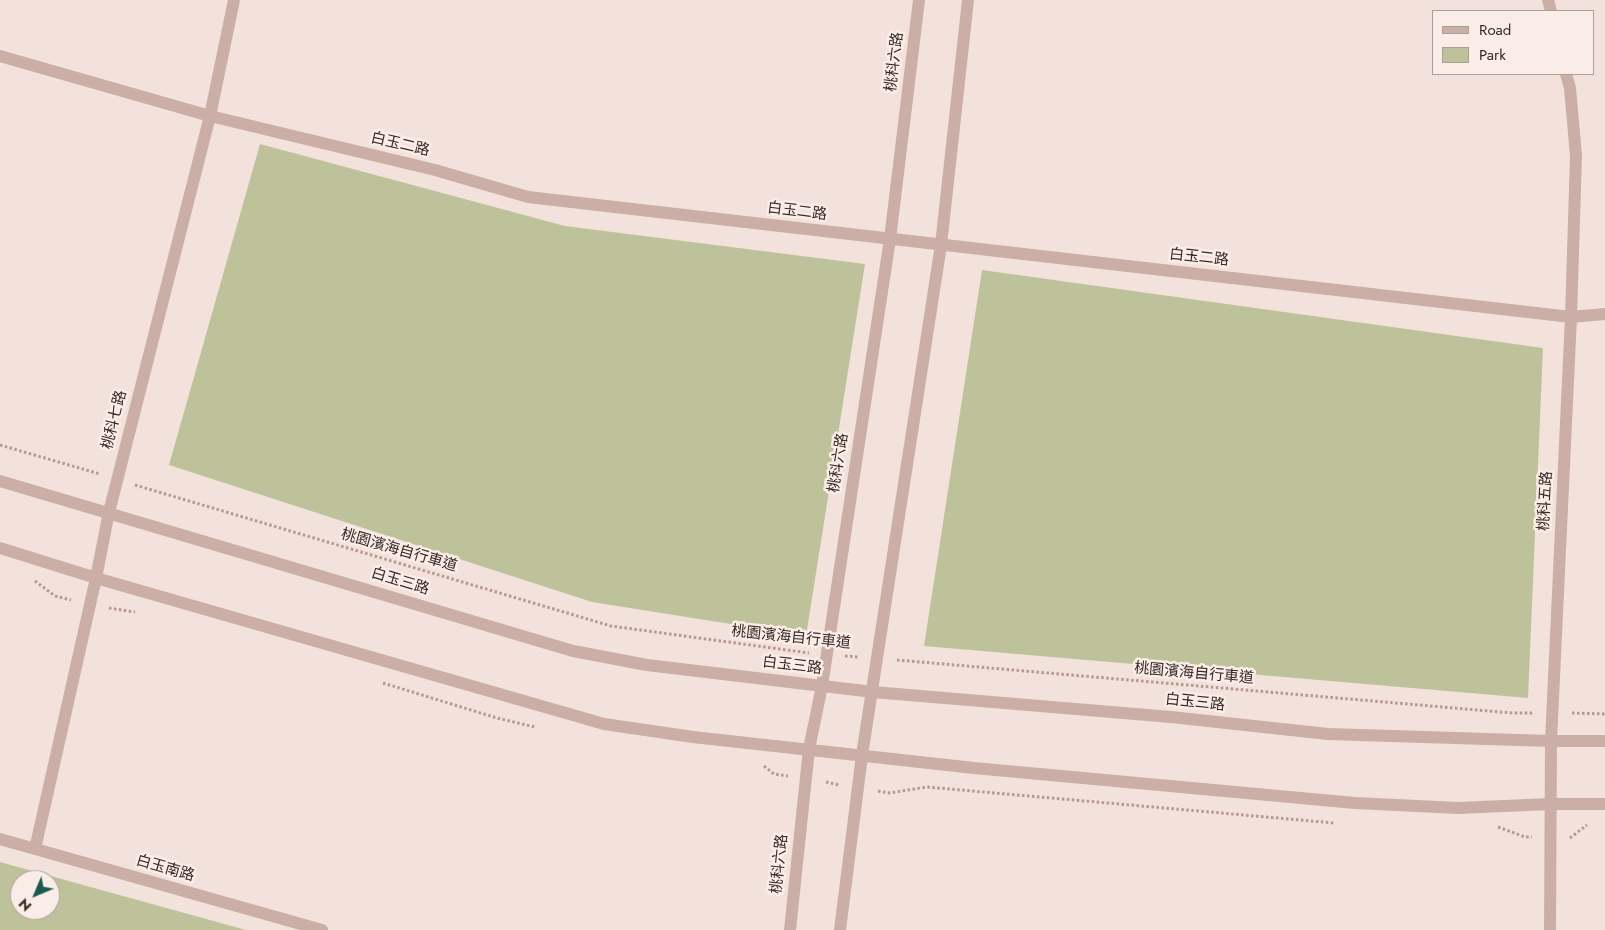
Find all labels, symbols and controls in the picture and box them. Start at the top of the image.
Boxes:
legend [1432,10,1595,75]
text: Road [1479,19,1511,41]
street label: 桃科六路 [882,31,908,93]
text: Park [1479,44,1506,66]
street label: 白玉二路 [369,129,431,161]
street label: 白玉二路 [766,199,828,225]
street label: 白玉二路 [1168,246,1230,270]
street label: 桃科七路 [99,389,131,451]
street label: 桃科六路 [825,432,853,494]
street label: 桃科五路 [1535,471,1557,531]
street label: 桃園濱海自行車道 [339,526,459,576]
street label: 白玉三路 [369,565,431,599]
street label: 桃園濱海自行車道 [730,623,852,653]
street label: 白玉三路 [761,653,823,679]
street label: 桃園濱海自行車道 [1133,660,1255,688]
street label: 白玉三路 [1164,691,1226,715]
street label: 桃科六路 [768,833,792,895]
street label: 白玉南路 [134,852,196,886]
north arrow [10,870,60,920]
text: N [14,894,36,916]

